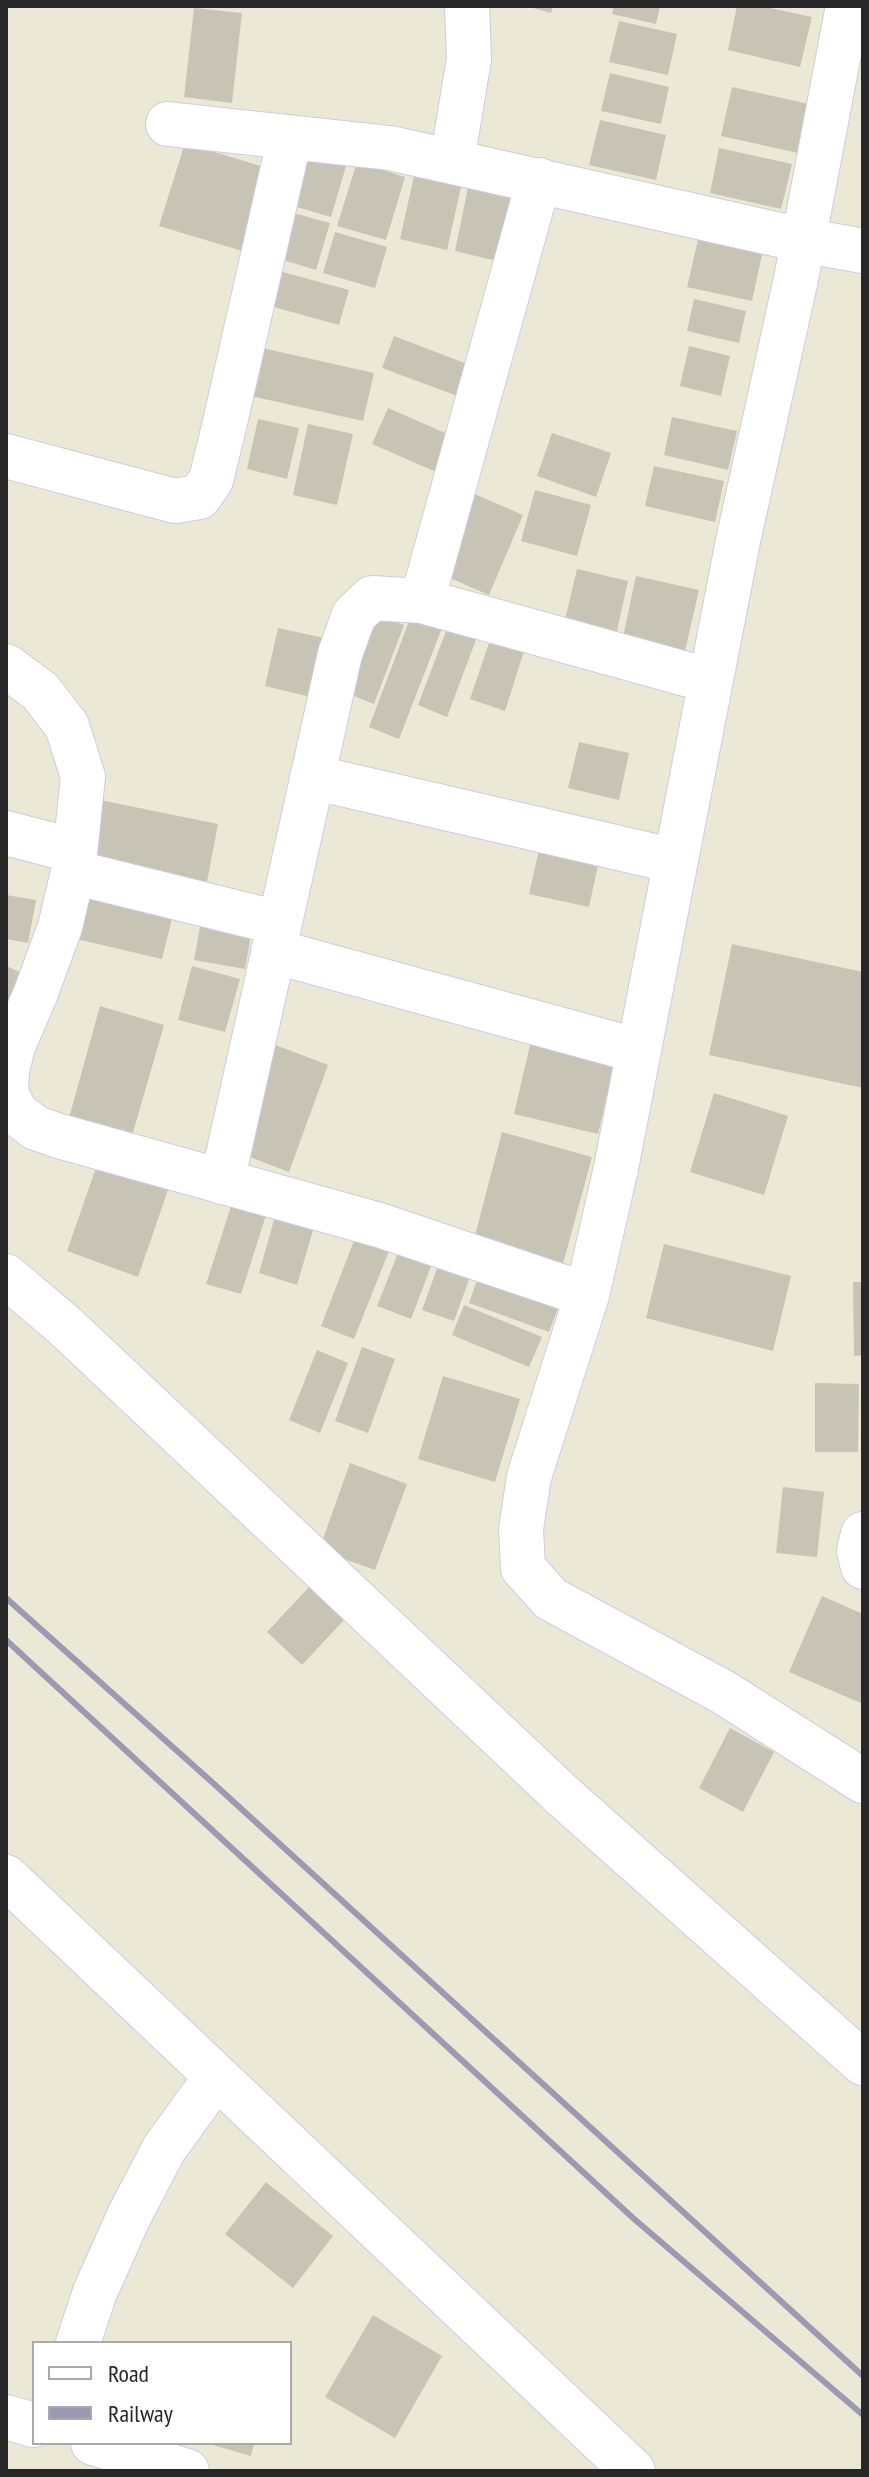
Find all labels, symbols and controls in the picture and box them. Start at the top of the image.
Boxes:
legend [32,2341,292,2445]
text: Road [108,2358,149,2389]
text: Railway [108,2398,173,2429]

